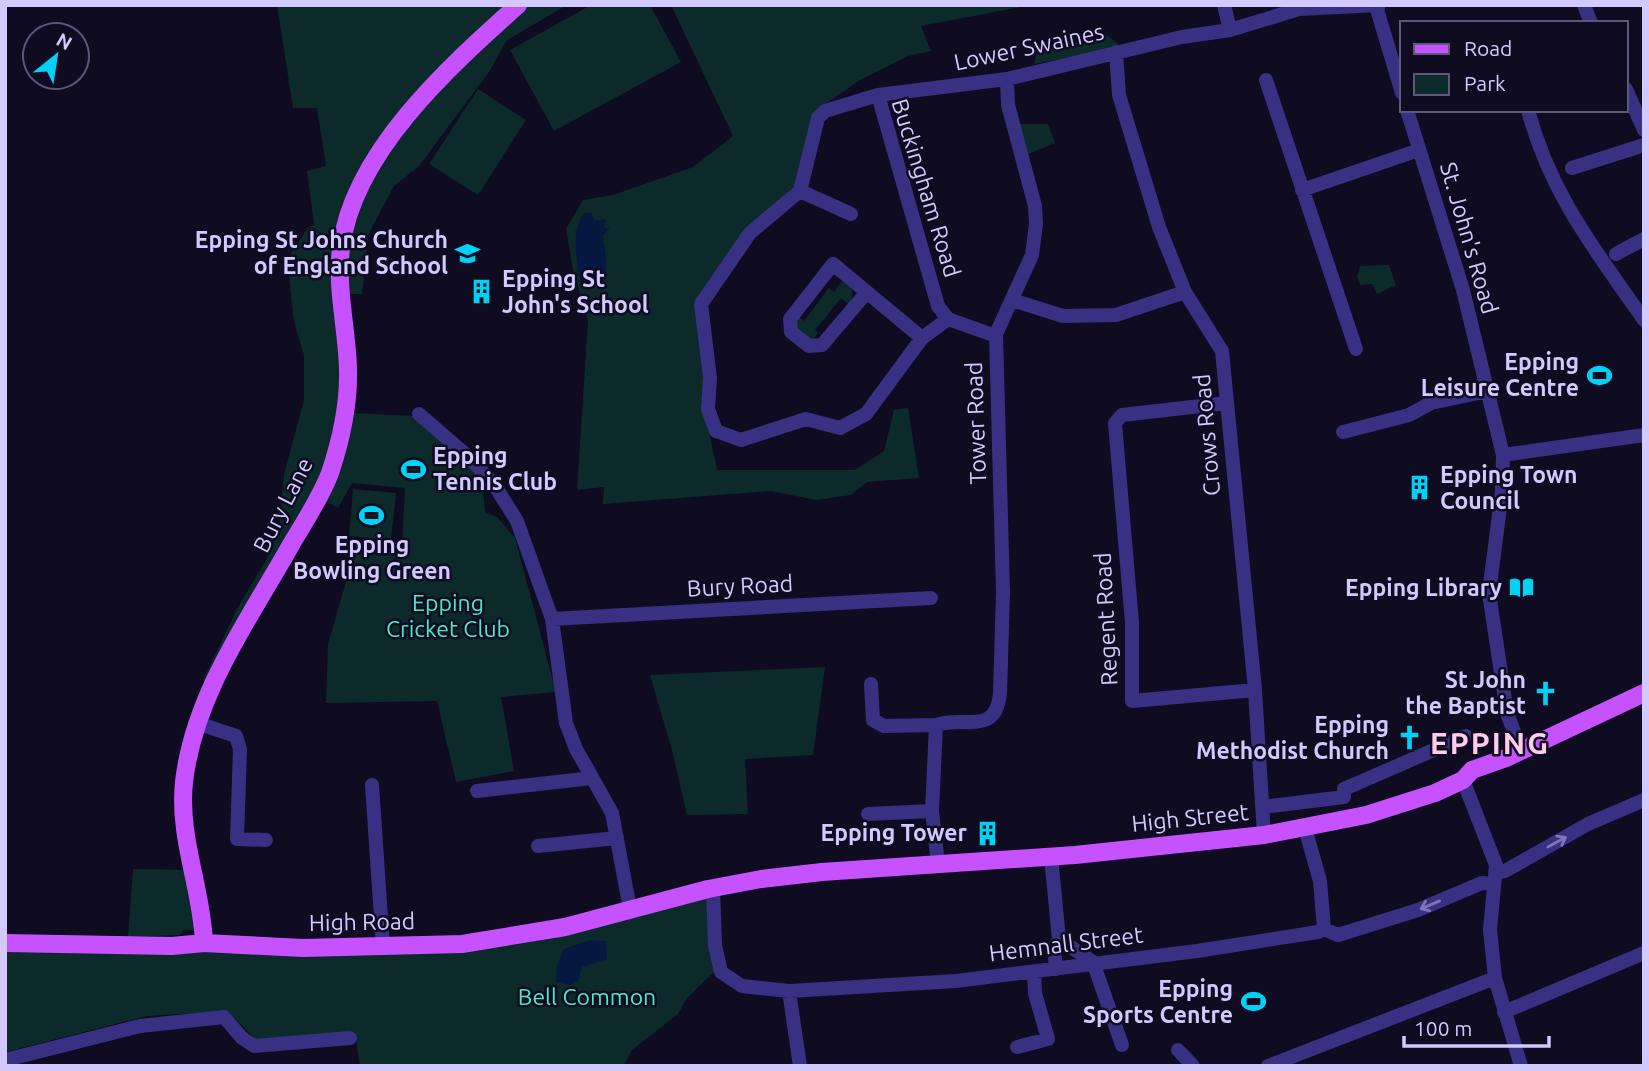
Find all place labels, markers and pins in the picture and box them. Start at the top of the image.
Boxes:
place label: Epping St Johns Church of England School [195,227,448,278]
school or university icon: Epping St Johns Church of England School [454,239,482,267]
place label: Epping St John's School [502,266,649,317]
building icon: Epping St John's School [468,278,496,306]
place label: Epping Leisure Centre [1421,349,1579,400]
sports icon: Epping Leisure Centre [1585,361,1613,389]
place label: Epping Tennis Club [433,443,557,494]
sports icon: Epping Tennis Club [399,455,427,483]
place label: Epping Town Council [1440,462,1577,513]
building icon: Epping Town Council [1406,474,1434,502]
sports icon: Epping Bowling Green [358,501,386,529]
place label: Epping Bowling Green [293,532,451,583]
library icon: Epping Library [1508,574,1536,602]
place label: Epping Library [1345,575,1502,600]
place label: St John the Baptist [1405,667,1526,718]
church icon: St John the Baptist [1532,679,1560,707]
place label: Epping Methodist Church [1196,712,1389,763]
church icon: Epping Methodist Church [1395,724,1423,752]
building icon: Epping Tower [973,819,1001,847]
place label: Epping Tower [821,820,968,845]
place label: Epping Sports Centre [1083,976,1233,1027]
sports icon: Epping Sports Centre [1239,988,1267,1016]

